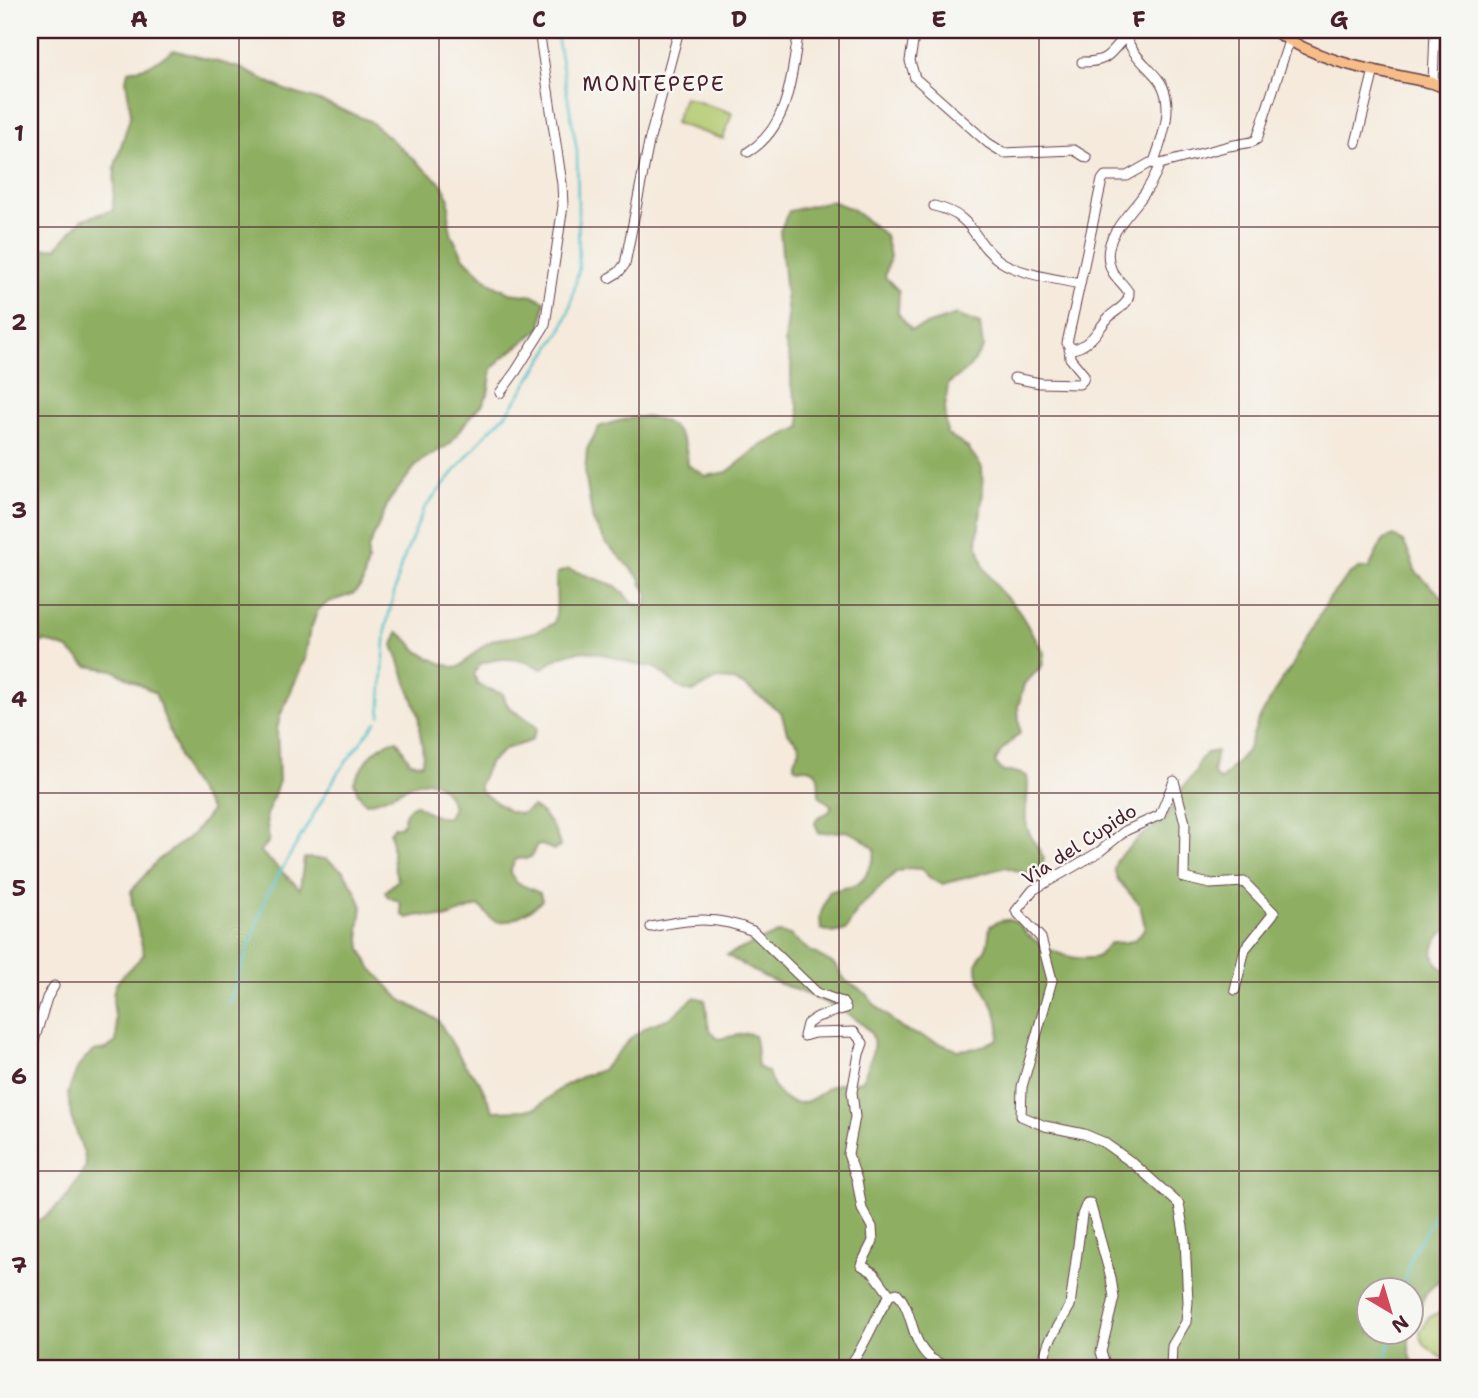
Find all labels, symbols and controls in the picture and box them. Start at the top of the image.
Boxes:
text: A [130,4,148,34]
text: B [332,4,346,34]
text: C [532,4,546,34]
text: D [731,4,747,34]
text: E [931,4,947,34]
text: F [1132,4,1146,34]
text: G [1330,4,1349,34]
district label: MONTEPEPE [582,70,726,98]
text: 1 [14,118,24,148]
text: 2 [11,307,27,337]
text: 3 [11,495,27,525]
text: 4 [11,684,27,714]
street label: Via del Cupido [1017,798,1141,891]
text: 5 [12,873,26,903]
text: 6 [11,1061,27,1091]
text: 7 [11,1250,27,1280]
north arrow [1356,1276,1426,1346]
text: N [1387,1310,1414,1338]

